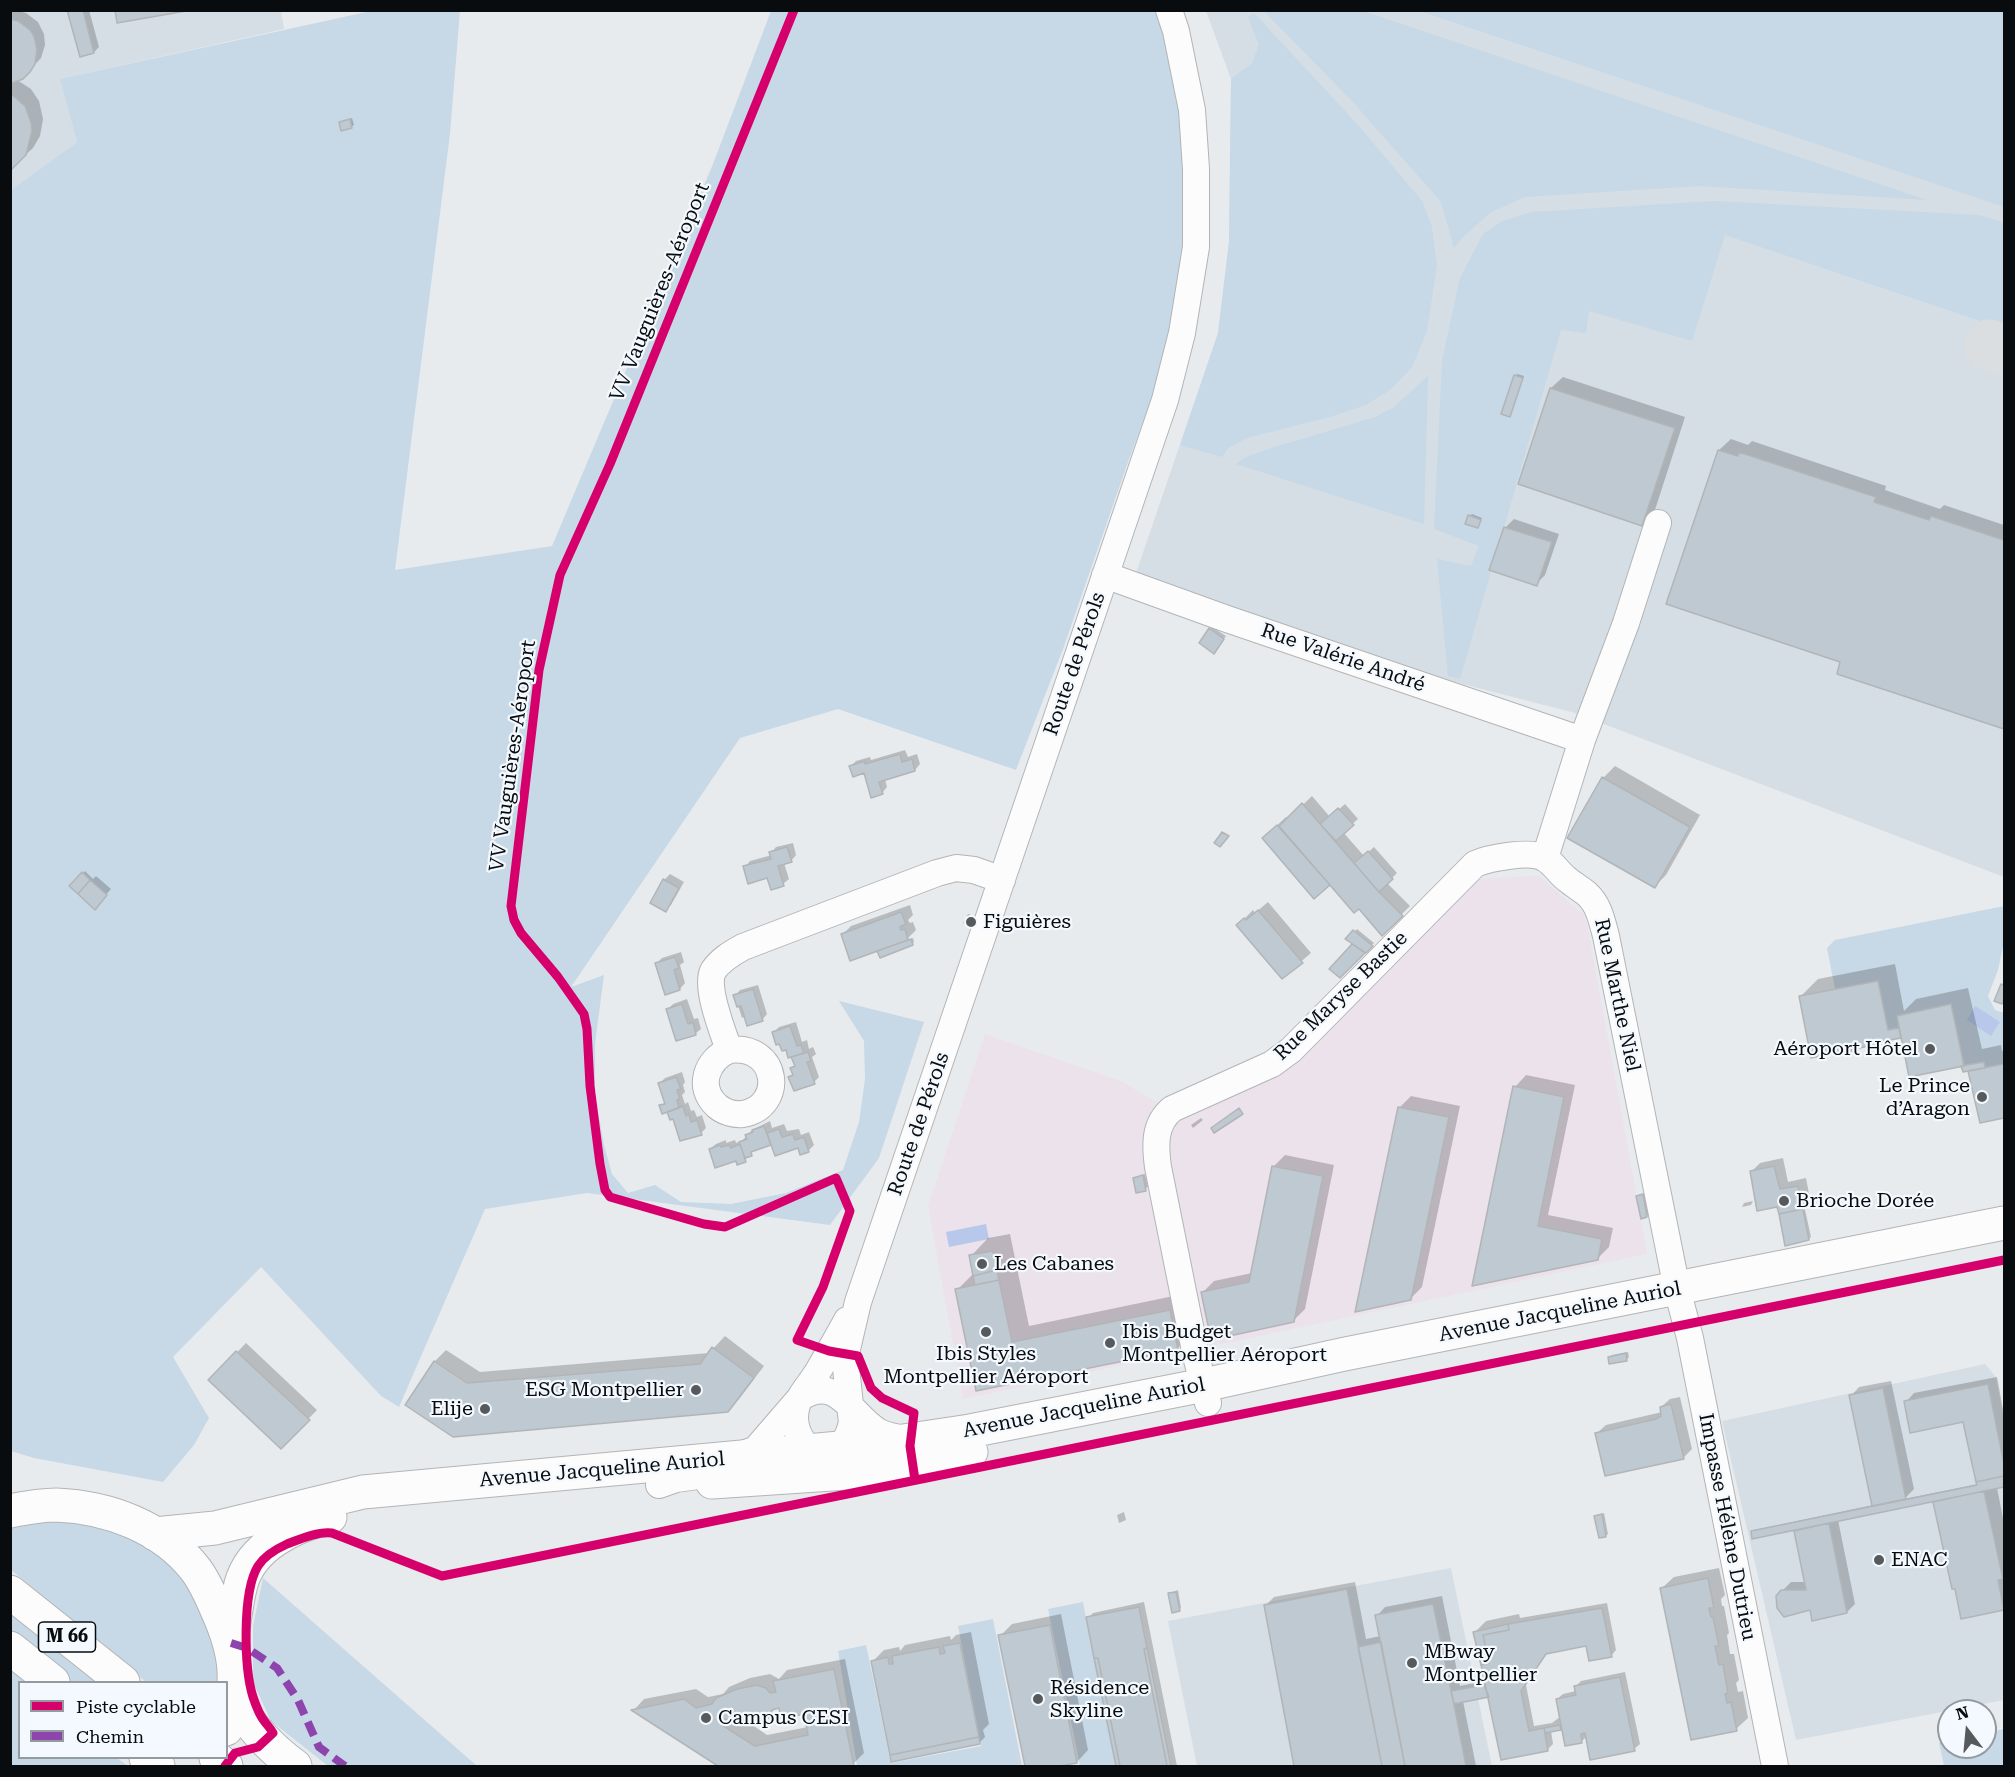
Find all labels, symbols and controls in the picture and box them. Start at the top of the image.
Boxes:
street label: VV Vauguières-Aéroport [605,179,715,405]
street label: Route de Pérols [1039,589,1111,739]
street label: Rue Valérie André [1258,619,1428,697]
street label: VV Vauguières-Aéroport [485,639,541,873]
place label: Figuières [983,910,1071,934]
marker: Figuières [964,915,978,929]
street label: Rue Marthe Niel [1589,916,1645,1074]
street label: Rue Maryse Bastie [1269,926,1413,1066]
place label: Aéroport Hôtel [1773,1037,1918,1061]
marker: Aéroport Hôtel [1923,1042,1937,1056]
street label: Route de Pérols [883,1049,955,1199]
place label: Le Prince d’Aragon [1879,1074,1970,1121]
marker: Le Prince d’Aragon [1975,1090,1989,1104]
place label: Brioche Dorée [1796,1189,1934,1213]
marker: Brioche Dorée [1777,1194,1791,1208]
place label: Les Cabanes [994,1252,1114,1276]
marker: Les Cabanes [975,1257,989,1271]
street label: Avenue Jacqueline Auriol [1437,1277,1683,1347]
place label: Ibis Budget Montpellier Aéroport [1122,1320,1327,1367]
marker: Ibis Styles Montpellier Aéroport [979,1325,993,1339]
marker: Ibis Budget Montpellier Aéroport [1103,1336,1117,1350]
place label: Ibis Styles Montpellier Aéroport [884,1342,1088,1389]
street label: Avenue Jacqueline Auriol [961,1373,1207,1443]
place label: ESG Montpellier [525,1378,684,1402]
marker: ESG Montpellier [689,1383,703,1397]
place label: Elije [431,1397,473,1421]
marker: Elije [478,1402,492,1416]
street label: Impasse Hélène Dutrieu [1693,1411,1761,1643]
street label: Avenue Jacqueline Auriol [478,1447,726,1493]
place label: ENAC [1891,1548,1948,1572]
marker: ENAC [1872,1553,1886,1567]
road number: M 66 [38,1622,96,1652]
place label: MBway Montpellier [1424,1640,1537,1687]
marker: MBway Montpellier [1405,1656,1419,1670]
place label: Résidence Skyline [1050,1676,1149,1723]
legend [18,1681,228,1759]
marker: Résidence Skyline [1031,1692,1045,1706]
text: Piste cyclable [76,1696,196,1717]
north arrow [1937,1699,1997,1759]
text: N [1954,1702,1971,1724]
place label: Campus CESI [718,1706,849,1730]
marker: Campus CESI [699,1711,713,1725]
text: Chemin [76,1726,144,1747]

